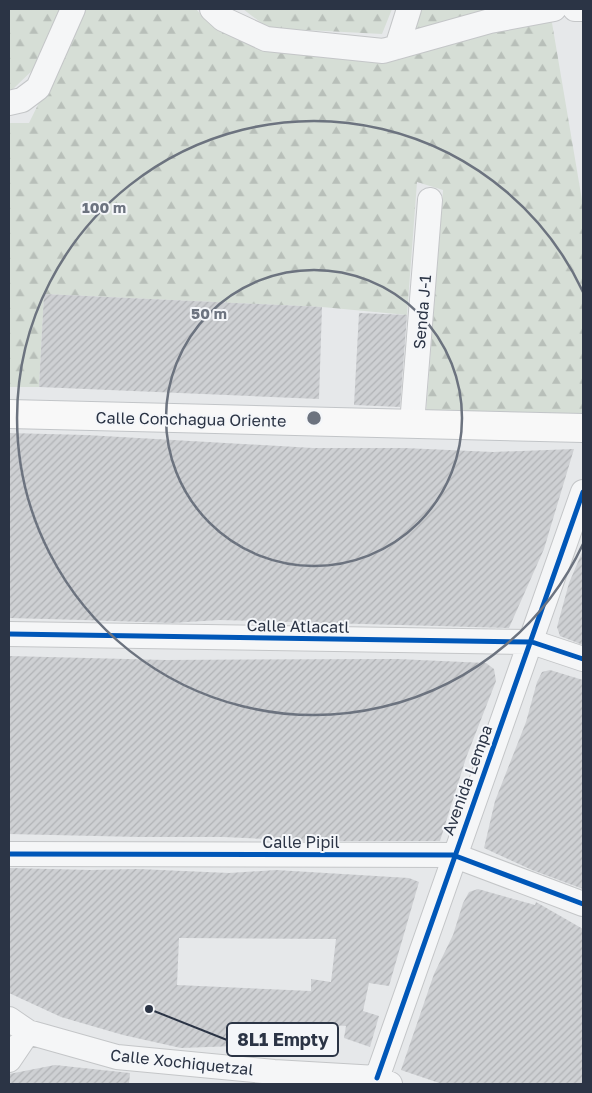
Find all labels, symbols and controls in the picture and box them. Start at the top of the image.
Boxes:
text: 100 m [82,198,126,216]
street label: Senda J-1 [409,274,435,350]
text: 50 m [191,304,227,322]
street label: Calle Conchagua Oriente [95,407,287,431]
centre of rings [305,409,323,427]
street label: Calle Atlacatl [246,615,350,637]
street label: Avenida Lempa [438,722,496,838]
street label: Calle Pipil [262,832,340,852]
callout: 8L1 Empty [227,1023,338,1056]
text: 8L1 Empty [237,1028,329,1050]
street label: Calle Xochiquetzal [109,1045,255,1079]

